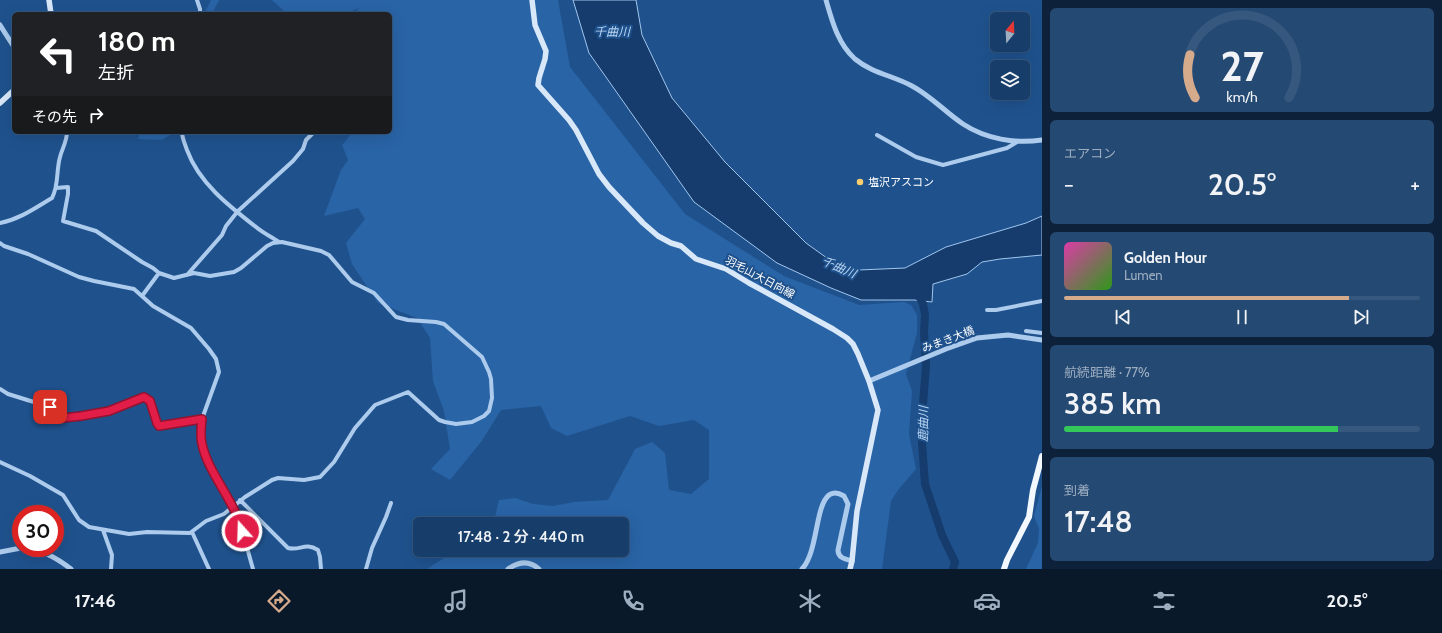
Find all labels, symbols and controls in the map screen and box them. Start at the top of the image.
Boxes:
north arrow [990,12,1030,52]
map controls [990,12,1030,100]
text: 180 m [98,24,176,58]
water label: 千曲川 [594,24,632,39]
icon: left [32,28,84,80]
text: 27 [1220,41,1264,91]
button: layers [990,60,1030,100]
text: 左折 [98,62,134,84]
text: km/h [1226,88,1258,106]
icon: right [85,104,107,126]
text: その先 [32,108,77,126]
text: エアコン [1064,145,1116,161]
text: 20.5° [1208,166,1276,203]
text: − [1064,171,1074,198]
text: + [1410,171,1420,198]
place label: 塩沢アスコン [868,175,934,189]
marker: 塩沢アスコン [855,177,865,187]
text: Golden Hour [1124,249,1207,267]
street label: 羽毛山大日向線 [723,253,797,301]
water label: 千曲川 [819,253,860,282]
text: Lumen [1124,267,1163,283]
icon: previous [1112,306,1134,328]
icon: pause [1231,306,1253,328]
icon: next [1350,306,1372,328]
street label: みまき大橋 [920,323,976,355]
text: 航続距離 · 77% [1064,364,1150,380]
text: 385 km [1064,385,1162,422]
pin [33,390,67,424]
icon: arrive [39,396,61,418]
water label: 鹿曲川 [915,404,931,442]
text: 到着 [1064,482,1090,498]
text: 17:48 [1064,503,1133,540]
speed limit sign: 30 [12,505,64,557]
position arrow [221,510,263,552]
text: 17:48 · 2 分 · 440 m [458,528,584,546]
icon: directions [265,587,293,615]
icon: music [442,587,470,615]
icon: phone [619,587,647,615]
icon: climate [796,587,824,615]
icon: car [973,587,1001,615]
icon: filters [1150,587,1178,615]
text: 17:46 [74,590,116,612]
text: 20.5° [1327,590,1367,612]

